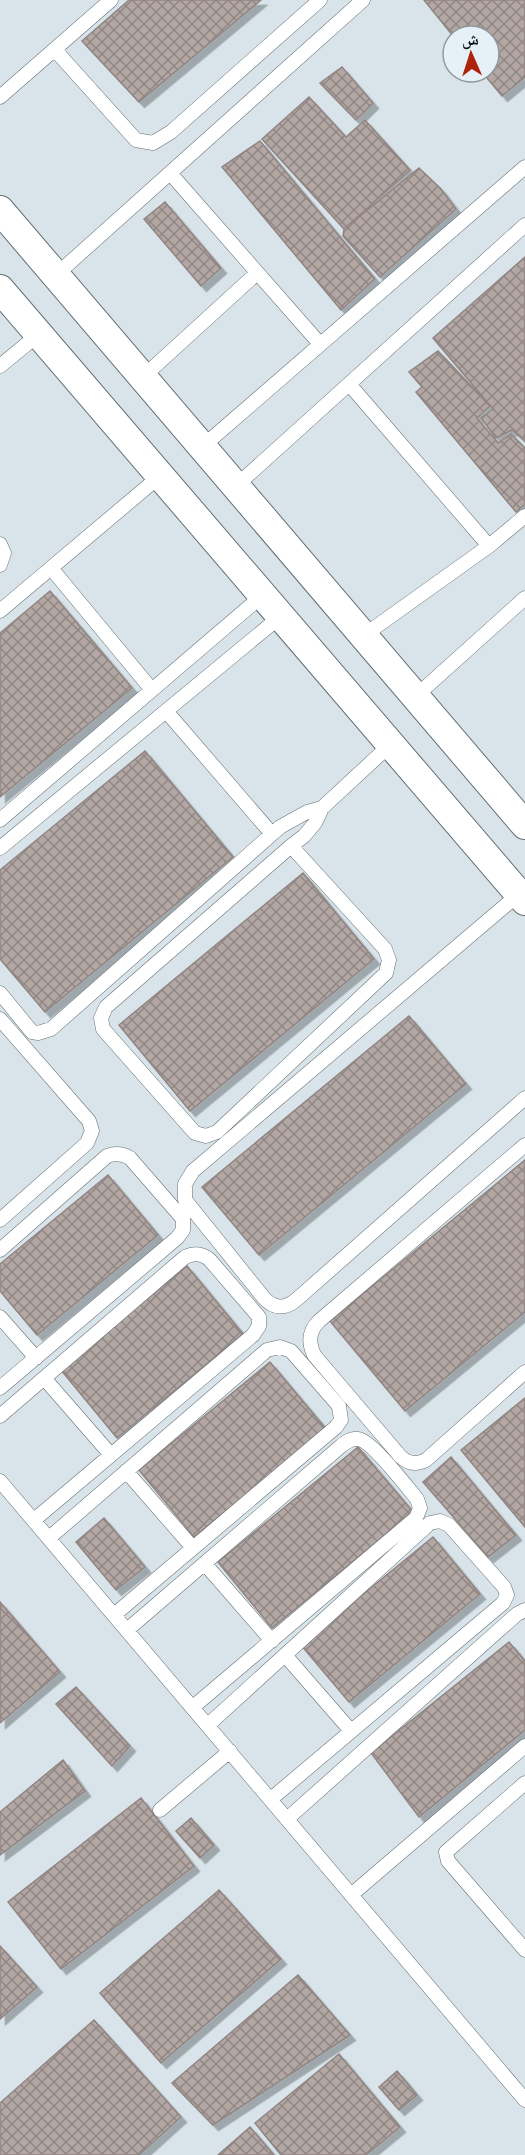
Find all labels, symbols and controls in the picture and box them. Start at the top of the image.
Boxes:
north arrow [441,24,501,84]
text: ش [461,31,479,49]

